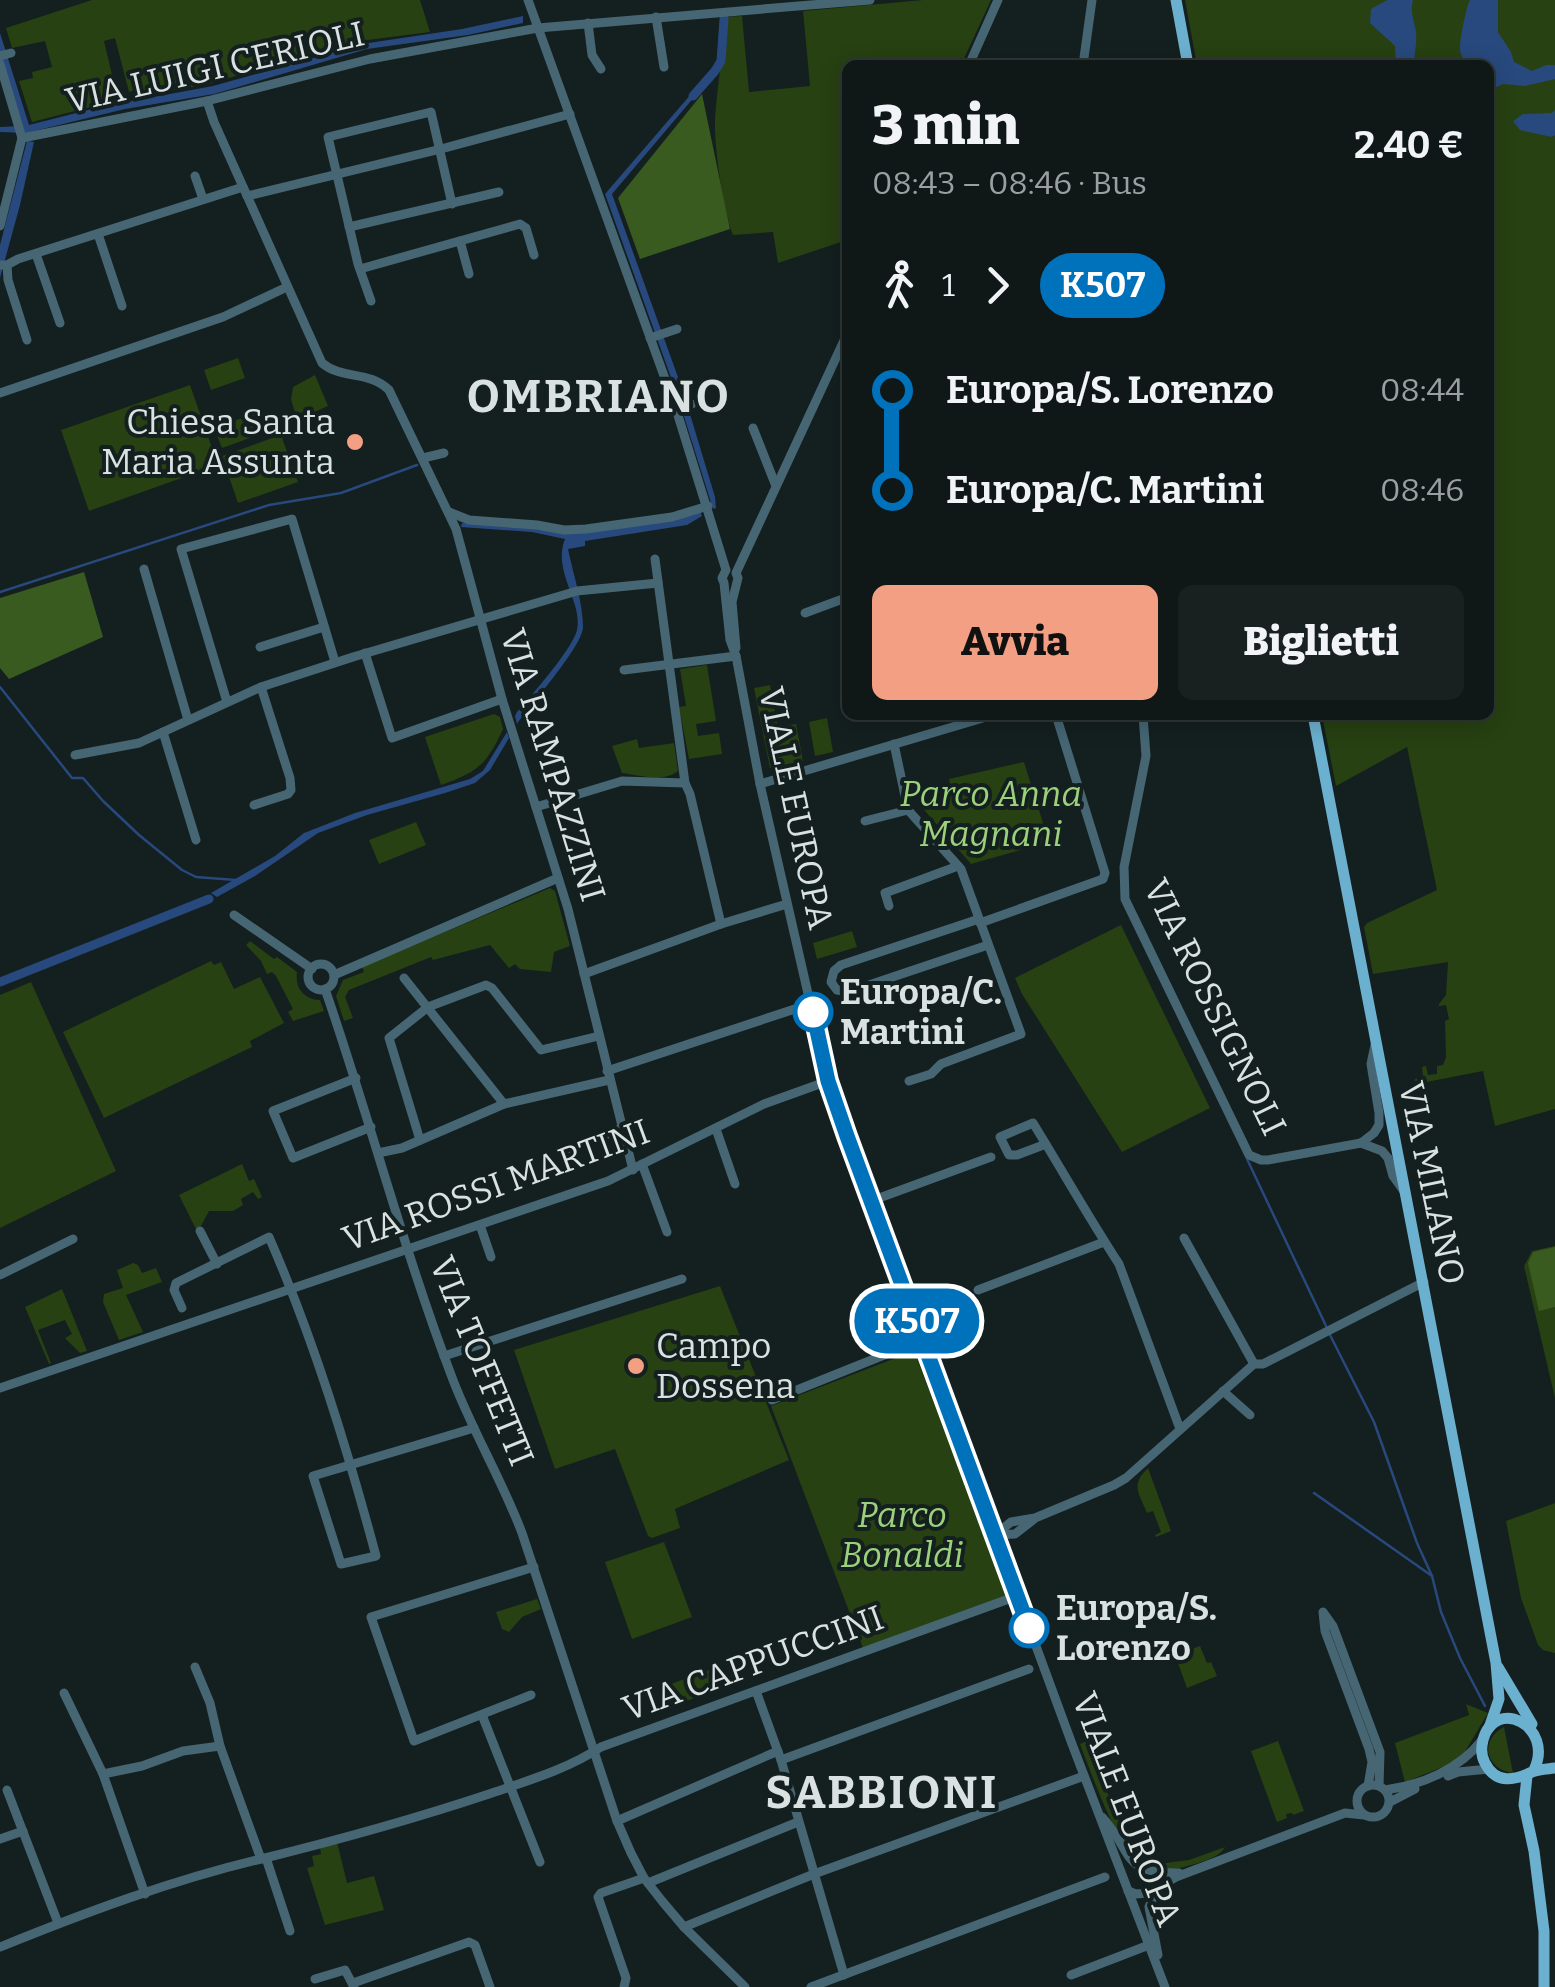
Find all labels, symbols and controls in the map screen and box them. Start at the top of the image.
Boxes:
street label: VIA LUIGI CERIOLI [62,12,368,122]
text: 3 min [872,93,1019,159]
text: 2.40 € [1354,122,1464,168]
text: 08:43 – 08:46 · Bus [872,164,1147,202]
icon: walk [872,258,927,313]
icon: forward [970,258,1025,313]
text: K507 [1060,264,1145,306]
text: 1 [942,266,955,304]
text: Europa/S. Lorenzo [946,367,1274,413]
district label: OMBRIANO [467,370,731,424]
text: 08:44 [1380,371,1464,409]
place label: Chiesa Santa Maria Assunta [101,401,335,483]
marker: Chiesa Santa Maria Assunta [344,431,366,453]
text: Europa/C. Martini [946,467,1264,513]
text: 08:46 [1380,471,1464,509]
button: Avvia [872,585,1158,700]
button: Biglietti [1178,585,1464,700]
street label: VIA RAMPAZZINI [492,624,614,906]
street label: VIALE EUROPA [750,683,842,933]
park label: Parco Anna Magnani [900,773,1082,855]
street label: VIA ROSSIGNOLI [1135,872,1295,1142]
place label: Europa/C. Martini [840,971,1002,1053]
marker: Europa/C. Martini [794,993,832,1031]
street label: VIA MILANO [1390,1078,1474,1288]
street label: VIA ROSSI MARTINI [337,1110,655,1260]
street label: VIA TOFFETTI [421,1250,543,1472]
line badge: K507 [847,1288,987,1354]
text: K507 [874,1300,960,1342]
place label: Campo Dossena [656,1325,795,1407]
marker: Campo Dossena [625,1355,647,1377]
park label: Parco Bonaldi [841,1494,963,1576]
place label: Europa/S. Lorenzo [1056,1587,1217,1669]
street label: VIA CAPPUCCINI [617,1596,889,1730]
marker: Europa/S. Lorenzo [1010,1609,1048,1647]
street label: VIALE EUROPA [1063,1686,1191,1932]
district label: SABBIONI [765,1766,999,1820]

